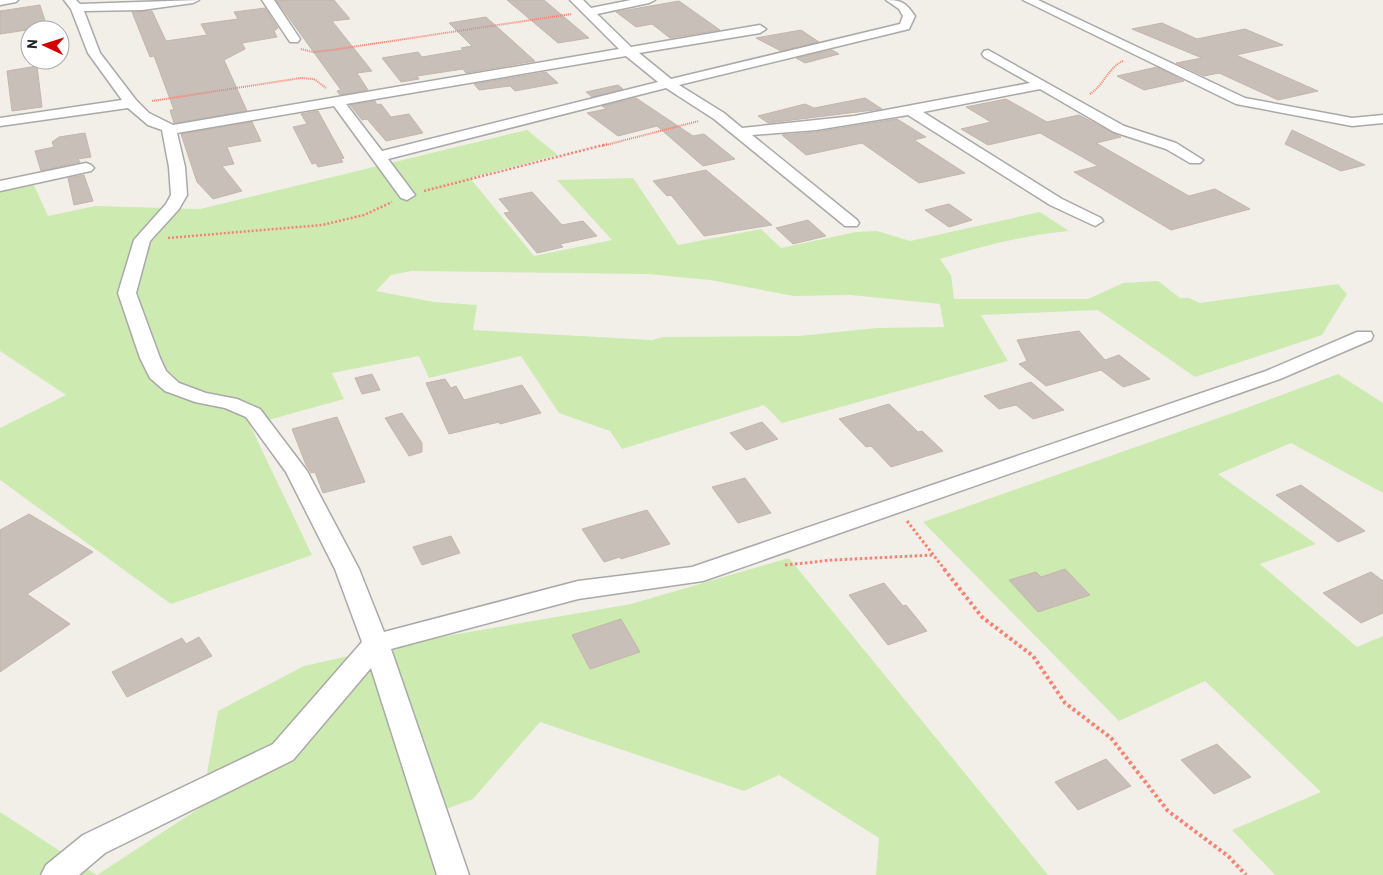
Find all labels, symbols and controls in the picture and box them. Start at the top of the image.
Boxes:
north arrow [20,20,70,70]
text: N [23,39,40,49]

